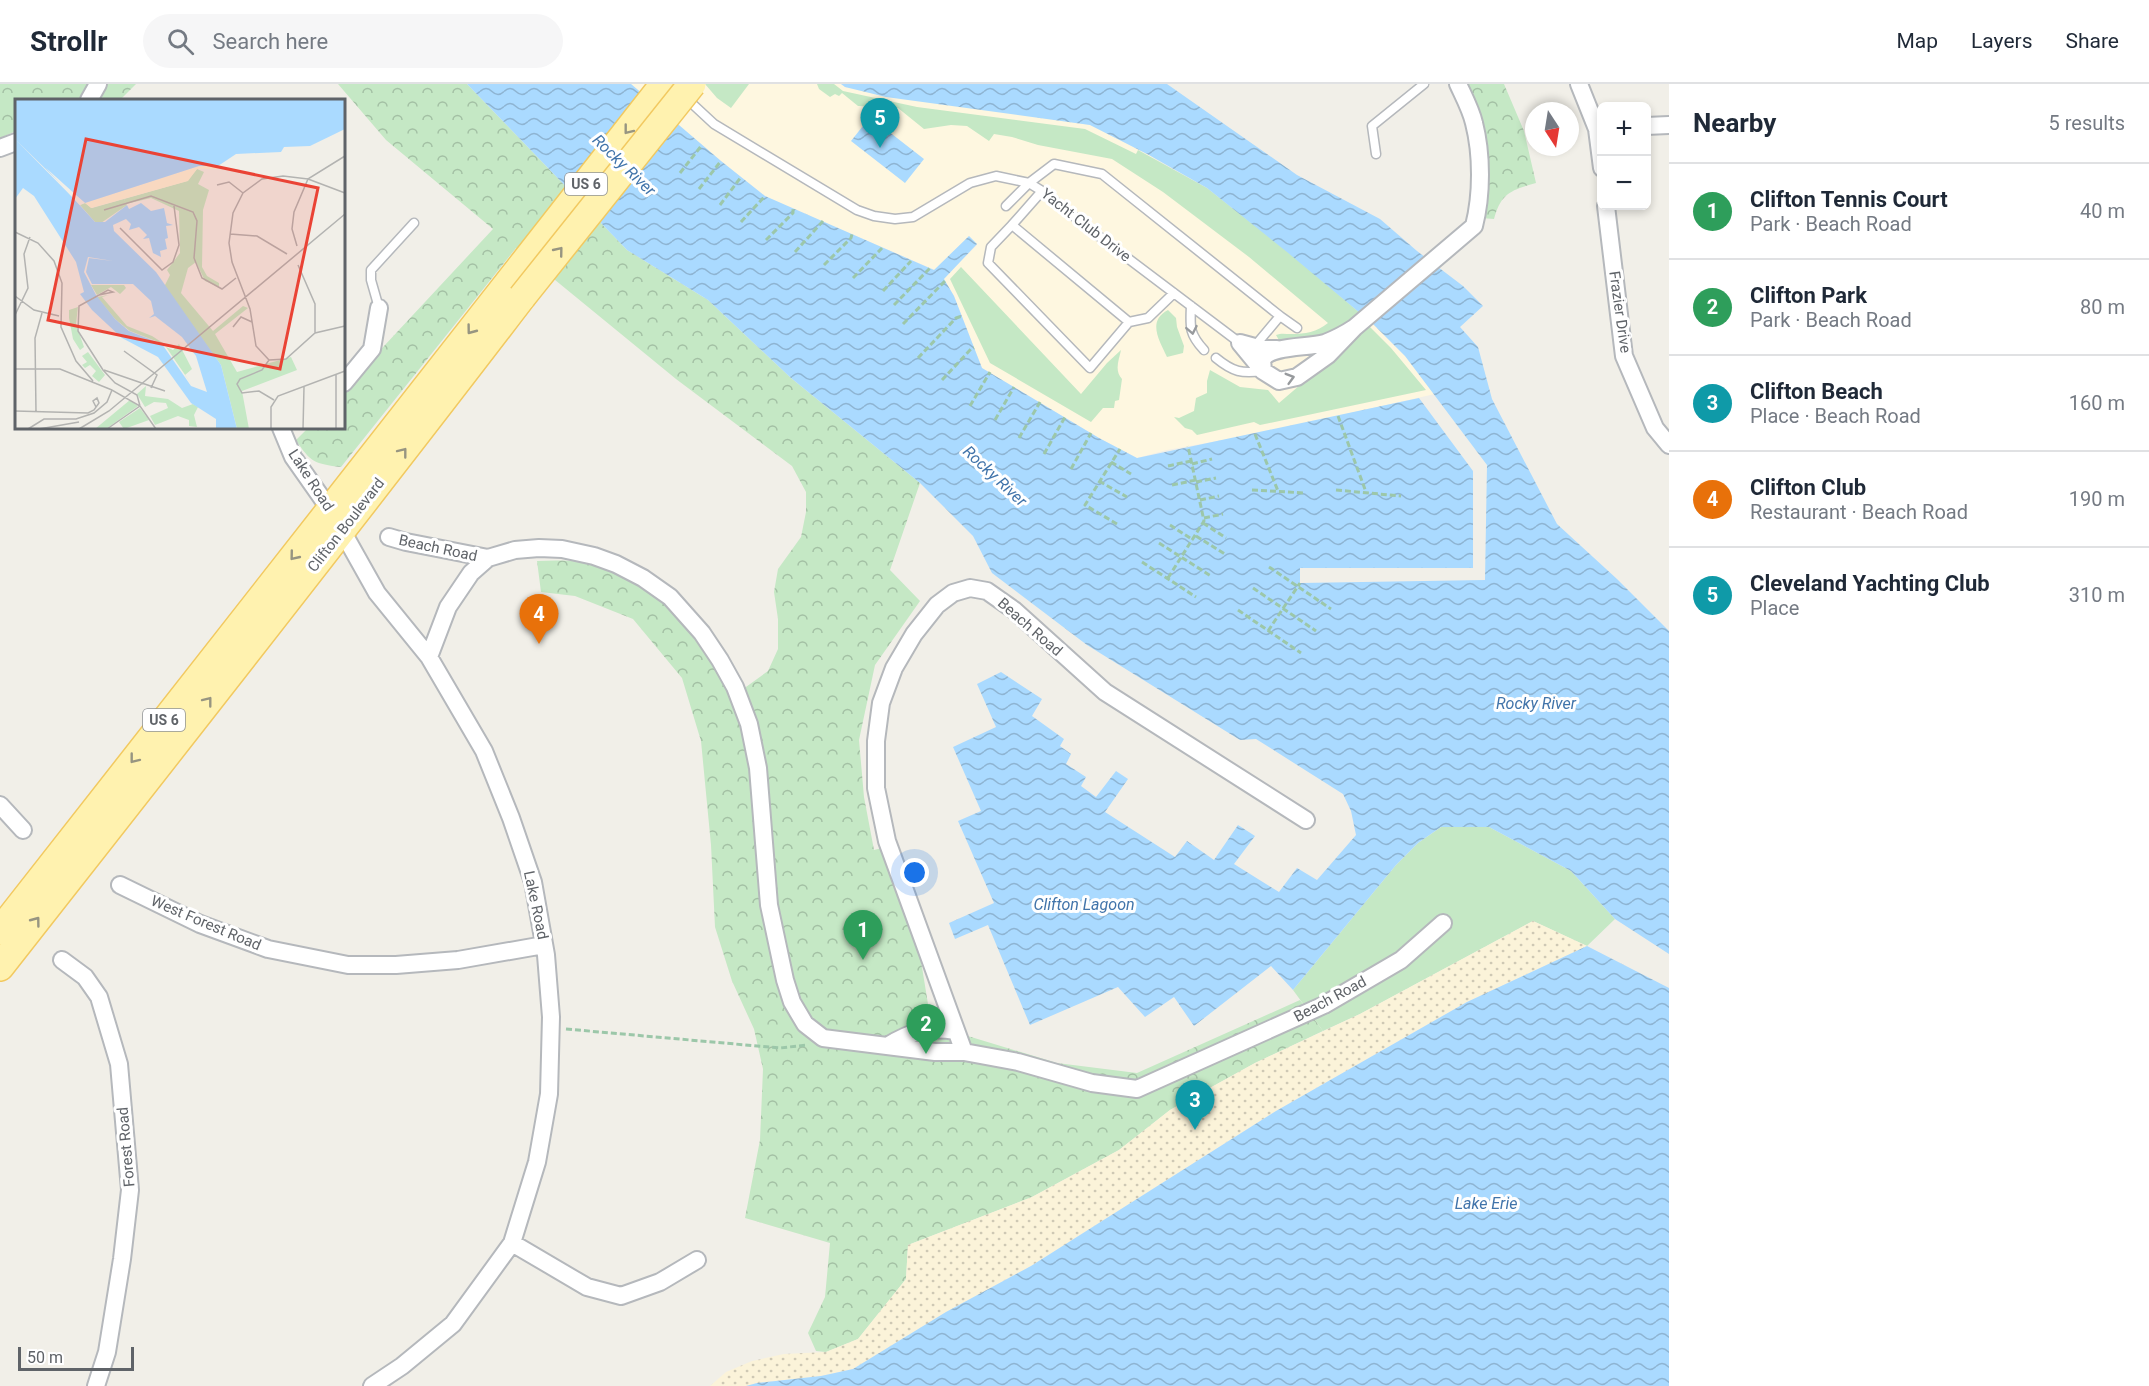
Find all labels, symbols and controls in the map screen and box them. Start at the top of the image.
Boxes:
search box [143,14,563,68]
text: Strollr [30,25,107,58]
icon: search [164,25,197,58]
text: Search here [212,29,328,54]
text: Map [1896,29,1938,53]
text: Layers [1971,29,2032,53]
text: Share [2065,29,2119,53]
pin: 5 [860,98,900,148]
inset map [15,99,345,429]
north arrow [1525,102,1579,156]
map controls [1597,102,1651,210]
button: + [1597,102,1651,156]
text: Nearby [1693,108,1776,138]
text: 5 results [2049,111,2125,135]
one-way arrow [624,123,635,134]
water label: Rocky River [589,130,660,200]
button: − [1597,156,1651,210]
road number: US 6 [565,173,607,195]
street label: Yacht Club Drive [1038,184,1134,266]
text: Clifton Tennis Court [1750,187,1948,212]
text: 1 [1707,199,1718,223]
text: 40 m [2080,199,2125,223]
text: Park · Beach Road [1750,212,1912,236]
one-way arrow [551,247,562,258]
street label: Frazier Drive [1605,270,1635,354]
text: Clifton Park [1750,283,1867,308]
text: 2 [1707,295,1718,319]
text: 80 m [2080,295,2125,319]
text: Park · Beach Road [1750,308,1912,332]
one-way arrow [468,323,479,334]
one-way arrow [1185,325,1198,335]
one-way arrow [1284,373,1295,385]
text: Clifton Beach [1750,379,1883,404]
text: 3 [1707,391,1718,415]
text: 160 m [2069,391,2125,415]
text: Place · Beach Road [1750,404,1921,428]
water label: Rocky River [959,442,1031,511]
street label: Lake Road [284,446,338,514]
one-way arrow [396,448,407,459]
street label: Clifton Boulevard [304,475,388,575]
text: Clifton Club [1750,475,1866,500]
text: 4 [1707,487,1718,511]
text: 190 m [2069,487,2125,511]
text: Restaurant · Beach Road [1750,500,1968,524]
street label: Beach Road [397,531,479,565]
one-way arrow [291,549,302,560]
text: Cleveland Yachting Club [1750,571,1990,596]
text: 5 [1707,583,1718,607]
text: 310 m [2069,583,2125,607]
pin: 4 [520,594,558,644]
street label: Beach Road [994,594,1066,660]
text: Place [1750,596,1799,620]
water label: Rocky River [1496,694,1577,713]
one-way arrow [200,697,211,708]
road number: US 6 [143,709,185,731]
one-way arrow [130,752,141,763]
your location [900,858,929,887]
street label: Lake Road [520,869,552,941]
street label: West Forest Road [148,892,264,954]
water label: Clifton Lagoon [1033,895,1135,914]
pin: 1 [844,910,882,960]
one-way arrow [28,916,39,927]
street label: Beach Road [1291,972,1369,1026]
pin: 2 [906,1004,946,1054]
pin: 3 [1176,1080,1214,1130]
street label: Forest Road [114,1106,138,1188]
water label: Lake Erie [1455,1194,1517,1213]
scale bar [18,1344,134,1372]
text: 50 m [27,1348,63,1367]

